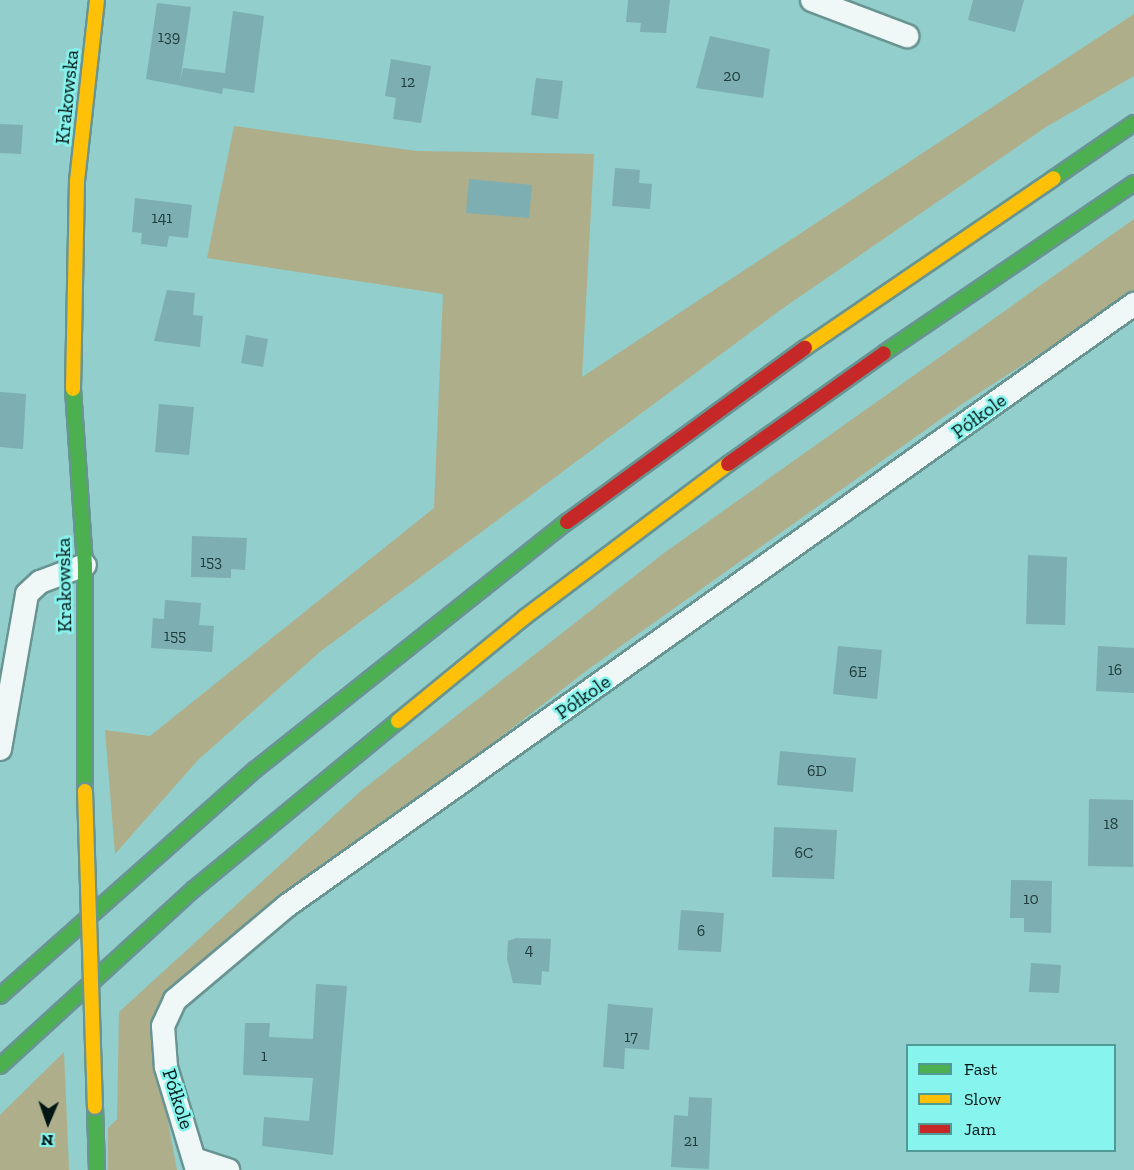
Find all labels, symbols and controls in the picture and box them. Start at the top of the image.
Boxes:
house number: 139 [158,27,180,47]
street label: Krakowska [50,49,84,145]
house number: 20 [723,66,741,86]
house number: 12 [401,72,415,92]
house number: 141 [152,208,172,228]
street label: Półkole [947,388,1011,444]
street label: Krakowska [51,537,77,633]
house number: 153 [200,552,222,572]
house number: 155 [164,626,186,646]
house number: 16 [1108,660,1122,680]
house number: 6E [849,662,867,682]
street label: Półkole [551,669,615,725]
house number: 6D [807,761,827,781]
house number: 18 [1104,814,1118,834]
house number: 6C [795,843,813,863]
house number: 10 [1023,889,1039,909]
house number: 6 [697,921,705,941]
house number: 4 [525,940,533,960]
house number: 17 [624,1027,638,1047]
legend [906,1044,1116,1152]
house number: 1 [261,1046,267,1066]
text: Fast [964,1058,997,1080]
street label: Półkole [157,1066,199,1132]
text: Slow [964,1088,1001,1110]
north arrow [18,1092,78,1152]
text: Jam [964,1118,996,1140]
text: N [41,1131,54,1150]
house number: 21 [684,1131,698,1151]

